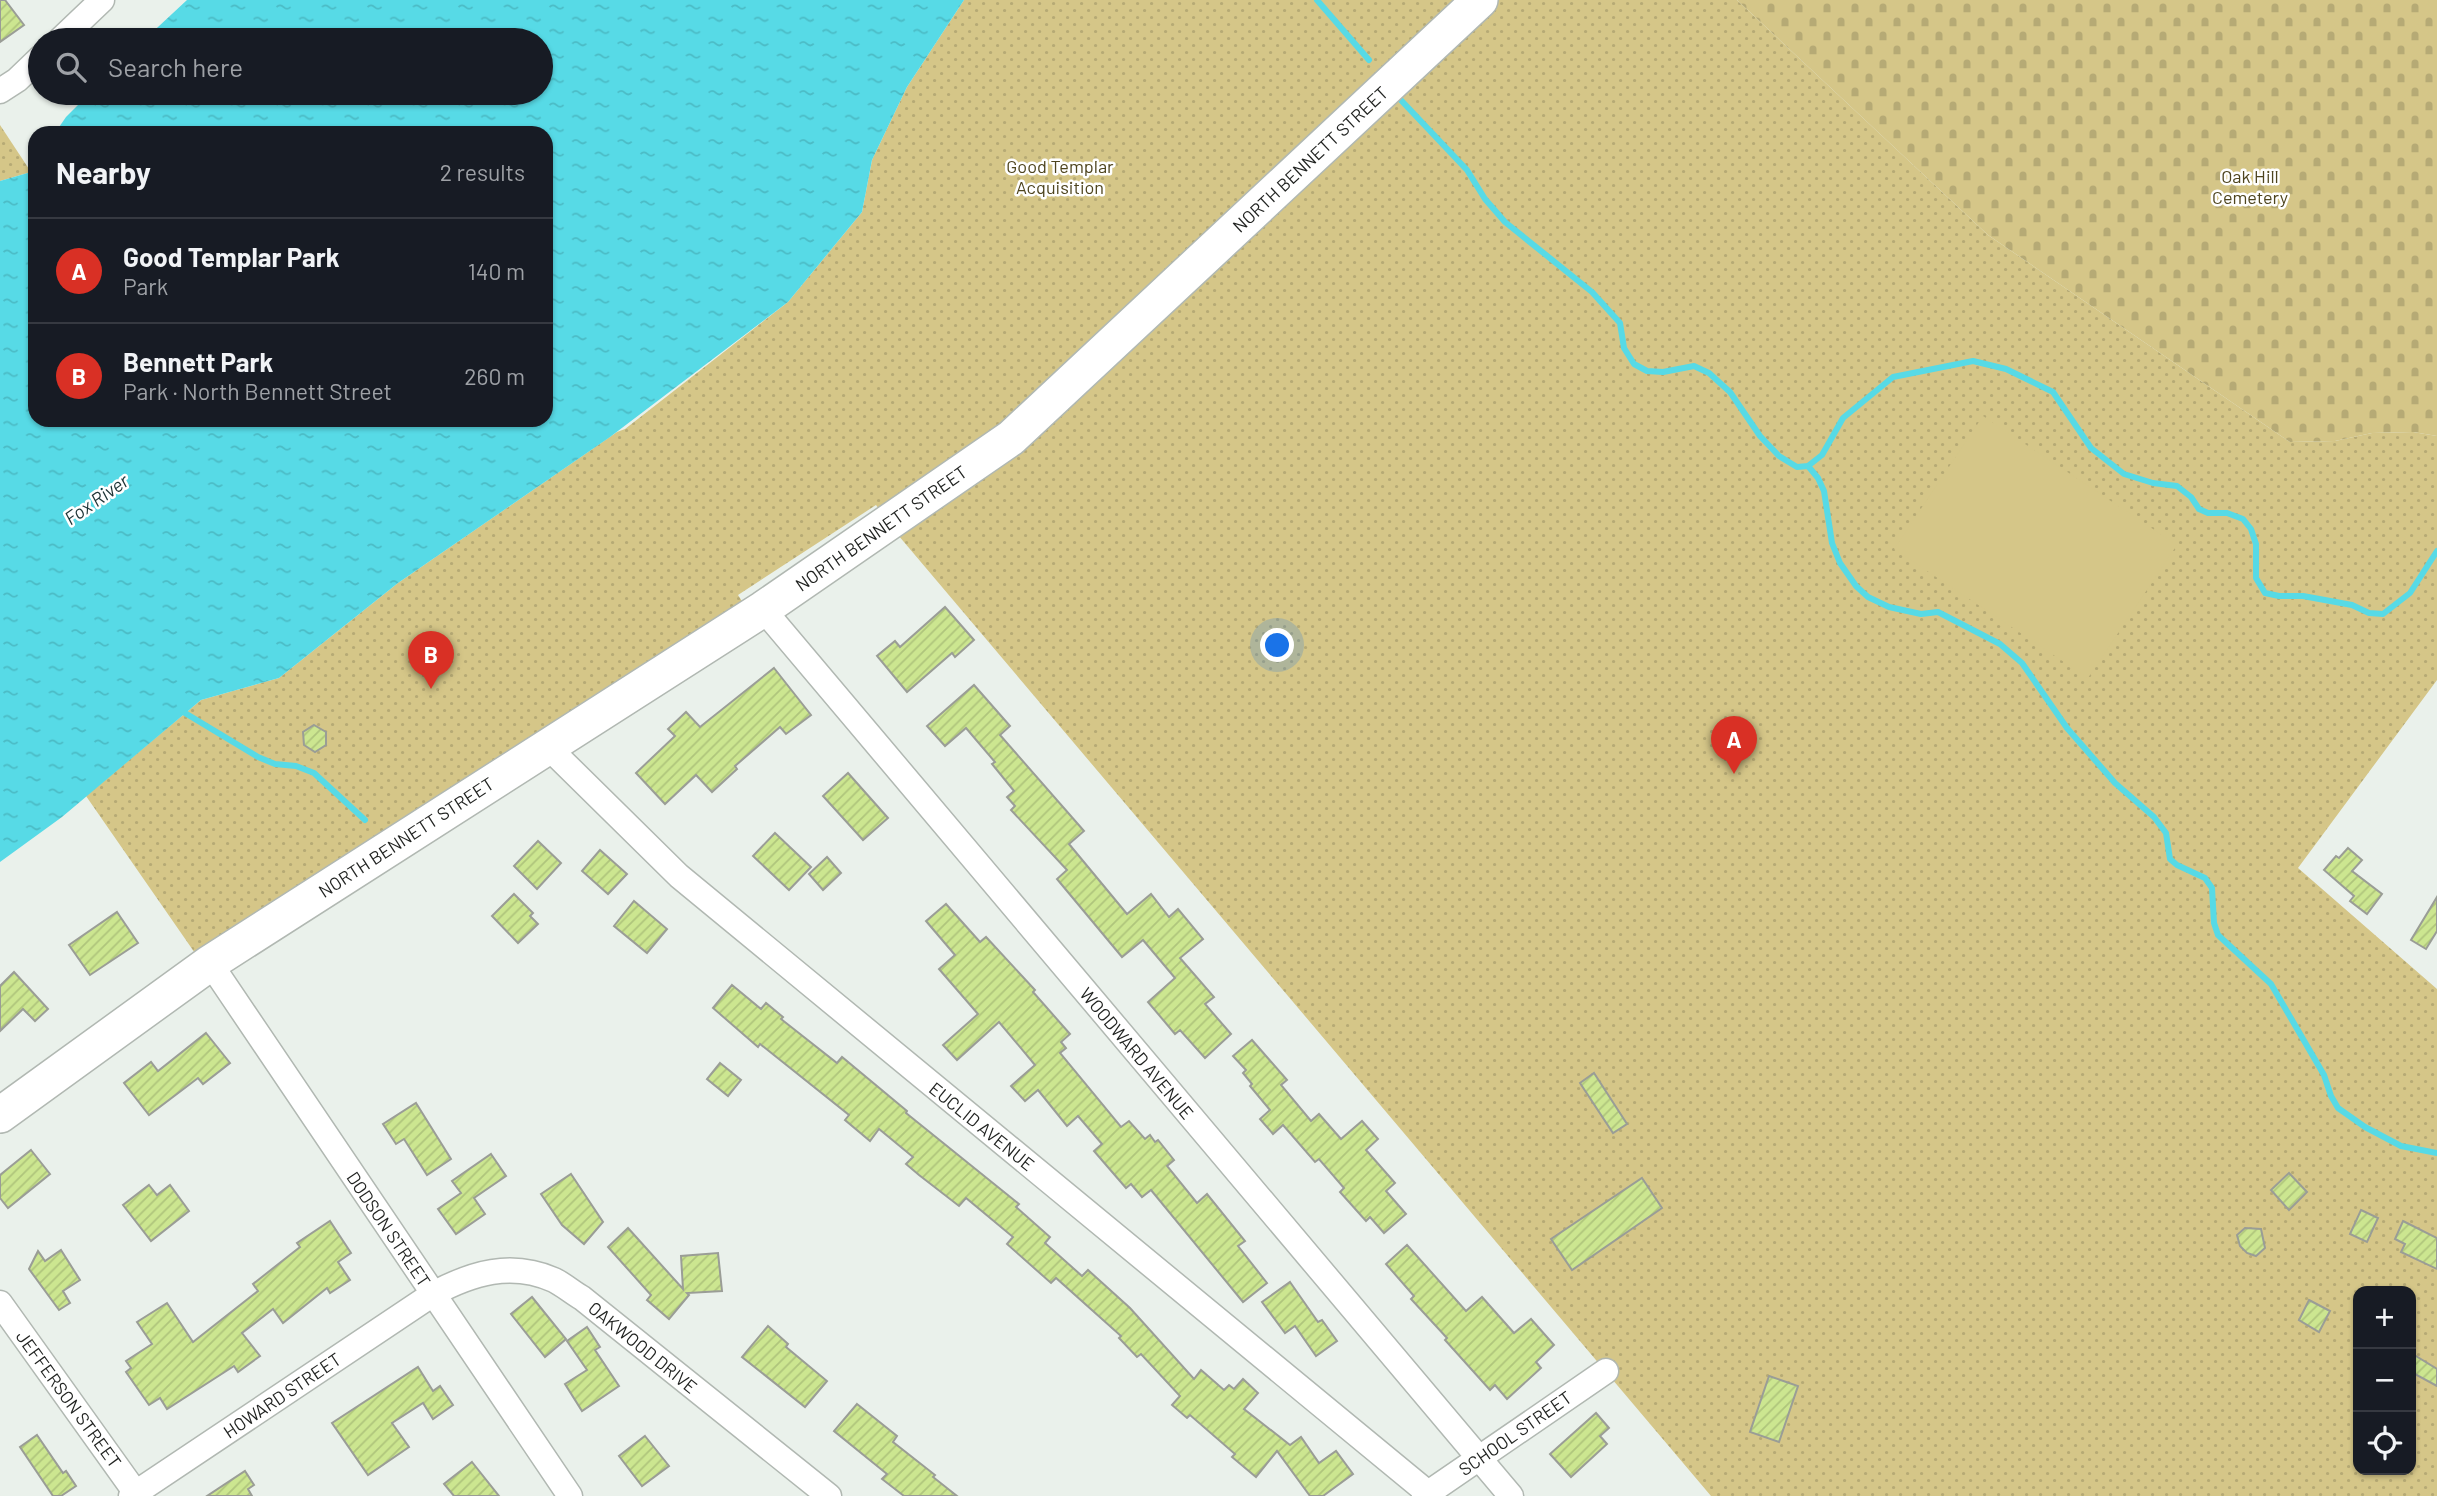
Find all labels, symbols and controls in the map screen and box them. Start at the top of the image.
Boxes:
search box [28,28,553,105]
icon: search [52,48,90,86]
text: Search here [108,51,243,82]
street label: NORTH BENNETT STREET [1228,81,1392,237]
text: Nearby [56,154,151,190]
park label: Good Templar Acquisition [1006,155,1114,198]
text: 2 results [440,158,525,186]
park label: Oak Hill Cemetery [2212,165,2288,208]
text: Good Templar Park [123,241,340,272]
text: A [71,257,87,285]
text: 140 m [468,257,525,285]
text: Park [123,272,168,300]
text: Bennett Park [123,346,273,377]
text: B [72,362,86,390]
text: 260 m [464,362,525,390]
text: Park · North Bennett Street [123,377,392,405]
street label: NORTH BENNETT STREET [791,460,971,596]
water label: Fox River [60,468,134,529]
your location [1260,628,1294,662]
pin: B [408,631,454,689]
pin: A [1711,716,1757,774]
street label: NORTH BENNETT STREET [314,772,498,902]
street label: WOODWARD AVENUE [1075,983,1199,1123]
street label: EUCLID AVENUE [925,1077,1039,1175]
street label: DODSON STREET [342,1167,436,1291]
map controls [2353,1286,2416,1475]
button: + [2353,1286,2416,1349]
street label: OAKWOOD DRIVE [584,1296,702,1398]
street label: JEFFERSON STREET [12,1326,126,1472]
street label: HOWARD STREET [219,1348,345,1442]
button: − [2353,1349,2416,1412]
street label: SCHOOL STREET [1454,1386,1576,1480]
button: locate [2353,1412,2416,1475]

